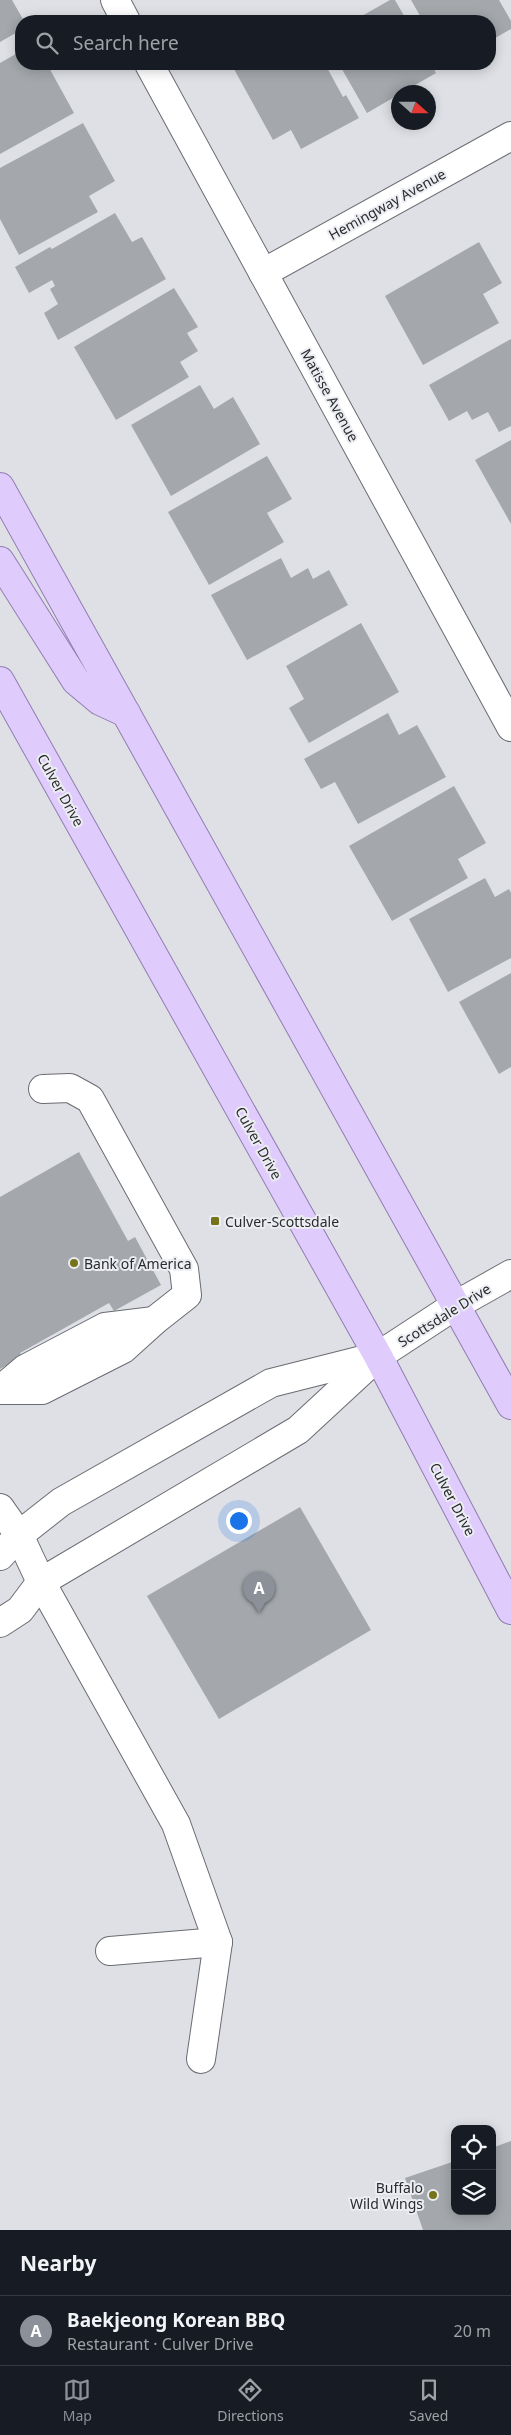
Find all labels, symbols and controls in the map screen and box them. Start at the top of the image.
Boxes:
search box [15,15,496,70]
icon: search [33,29,61,57]
text: Search here [73,30,179,56]
north arrow [391,85,436,130]
street label: Hemingway Avenue [325,164,449,244]
street label: Matisse Avenue [297,345,363,445]
street label: Culver Drive [33,750,89,830]
street label: Culver Drive [231,1103,287,1183]
place label: Culver-Scottsdale [225,1212,339,1231]
marker: Culver-Scottsdale [209,1215,221,1227]
place label: Bank of America [84,1254,192,1273]
marker: Bank of America [68,1257,80,1269]
street label: Scottsdale Drive [394,1279,494,1351]
street label: Culver Drive [426,1459,480,1539]
your location [226,1508,252,1534]
pin: A [243,1572,275,1613]
map controls [451,2125,496,2215]
button: locate [451,2125,496,2170]
button: layers [451,2170,496,2215]
place label: Buffalo Wild Wings [350,2178,423,2213]
marker: Buffalo Wild Wings [427,2189,439,2201]
text: Nearby [20,2249,96,2277]
text: Baekjeong Korean BBQ [67,2307,285,2333]
text: A [30,2320,42,2342]
text: 20 m [454,2320,491,2342]
text: Restaurant · Culver Drive [67,2333,253,2355]
tab: Map [63,2376,92,2425]
tab: Directions [217,2376,284,2425]
tab: Saved [409,2376,448,2425]

